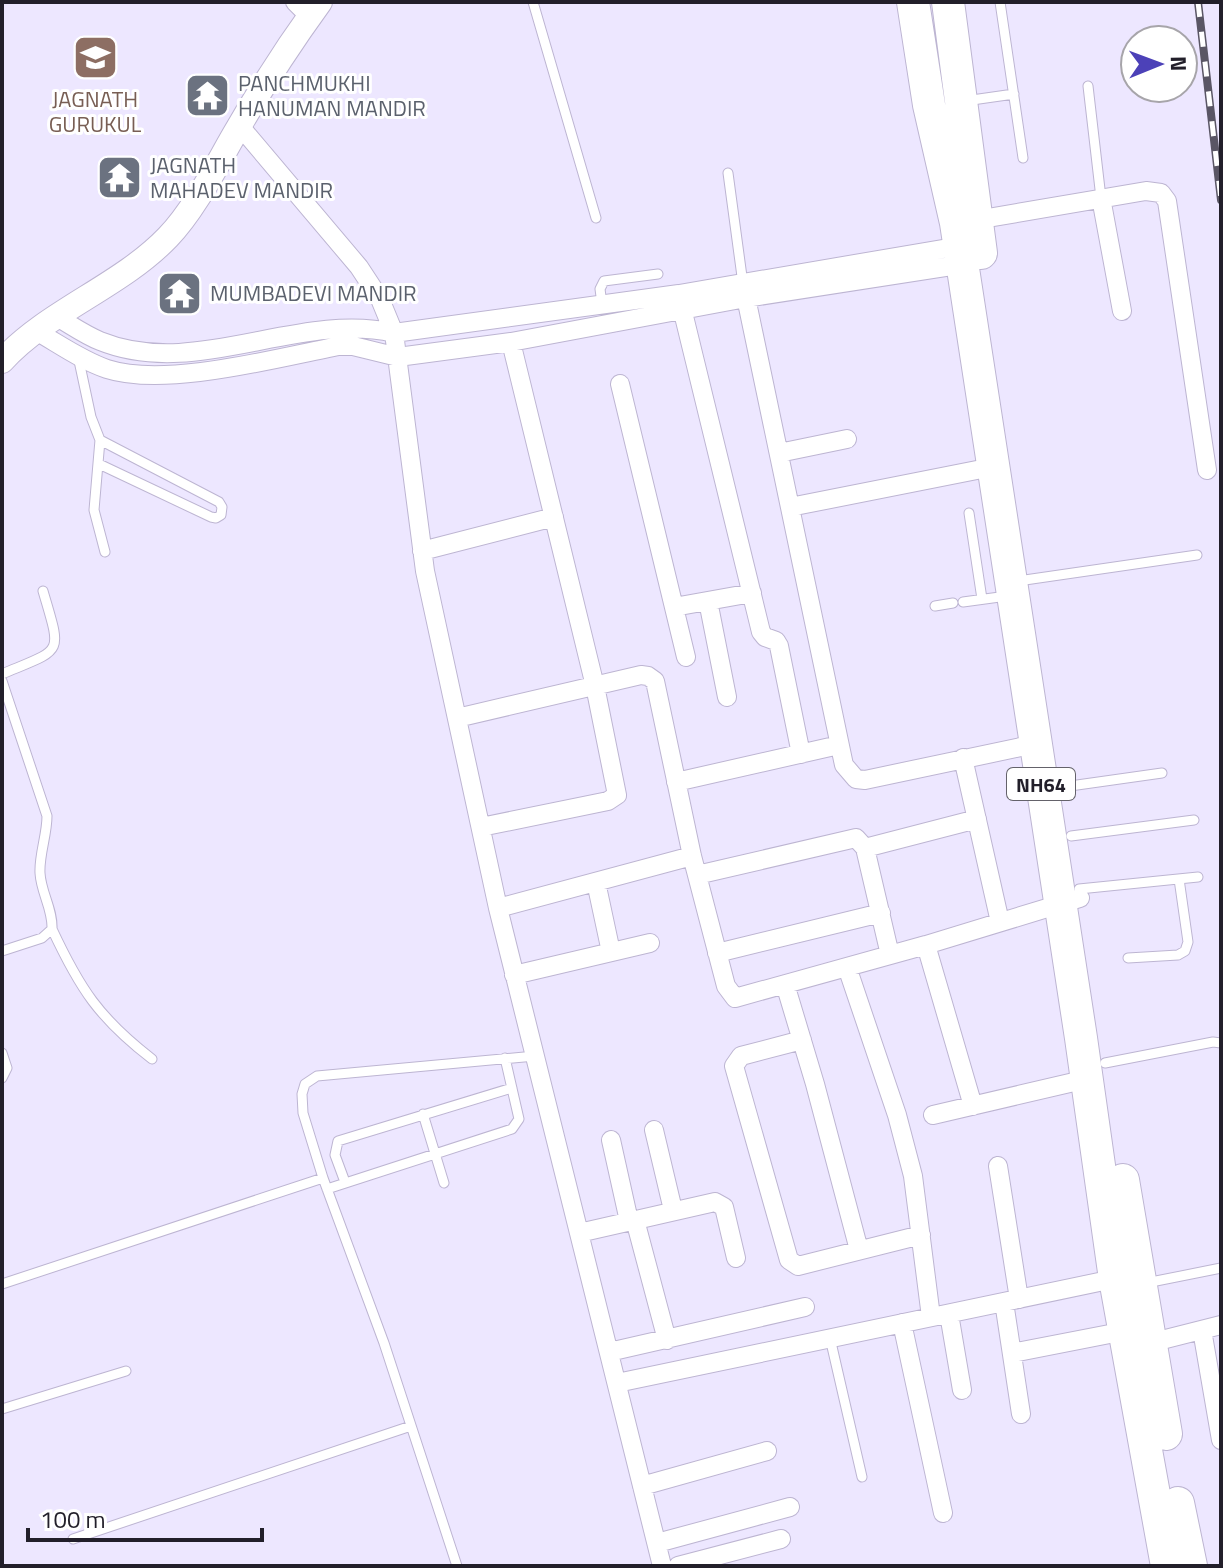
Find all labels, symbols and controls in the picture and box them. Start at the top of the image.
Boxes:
north arrow [1119,24,1199,104]
school or university icon: JAGNATH GURUKUL [71,34,119,82]
text: N [1162,56,1196,72]
place label: PANCHMUKHI HANUMAN MANDIR [238,66,426,125]
temple icon: PANCHMUKHI HANUMAN MANDIR [183,72,231,120]
place label: JAGNATH GURUKUL [49,82,142,141]
place label: JAGNATH MAHADEV MANDIR [150,148,333,207]
temple icon: JAGNATH MAHADEV MANDIR [95,154,143,202]
temple icon: MUMBADEVI MANDIR [155,269,203,317]
place label: MUMBADEVI MANDIR [210,276,417,310]
road number: NH64 [1007,768,1075,800]
scale bar [28,1492,262,1542]
text: 100 m [40,1501,106,1537]

